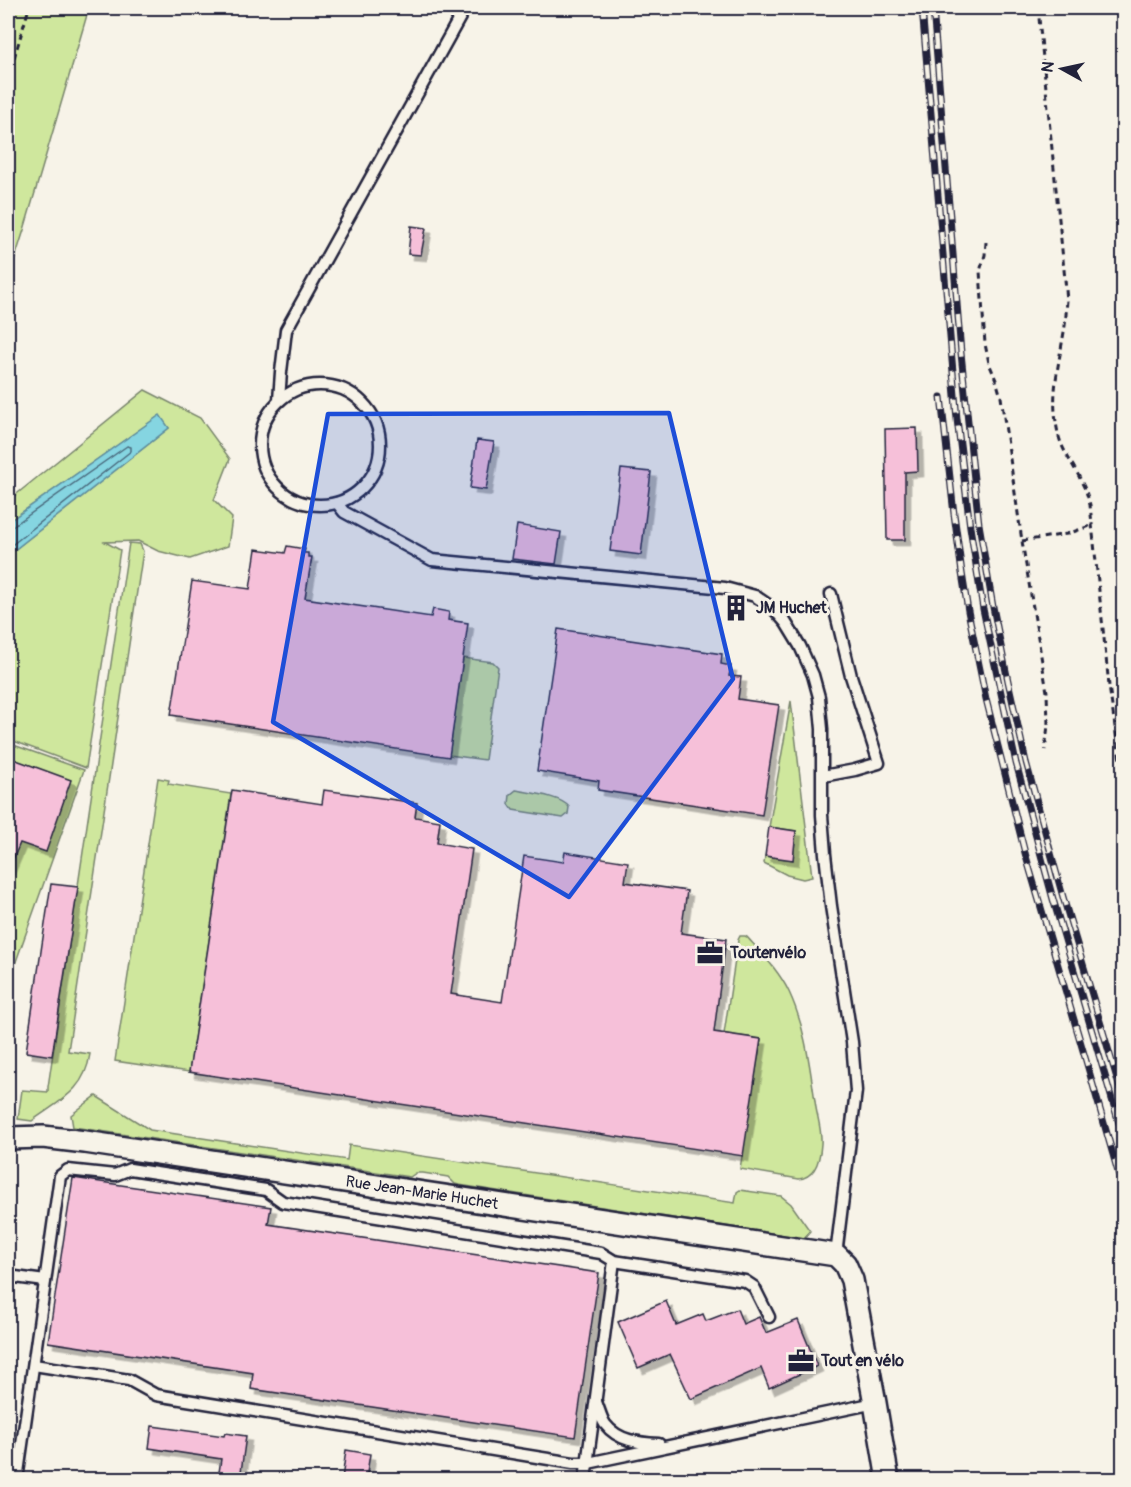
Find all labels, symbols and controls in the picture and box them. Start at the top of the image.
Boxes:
north arrow [1032,39,1092,99]
text: N [1037,60,1059,74]
building icon: JM Huchet [721,593,751,623]
place label: JM Huchet [756,598,827,618]
office icon: Toutenvélo [695,938,725,968]
place label: Toutenvélo [729,943,806,963]
street label: Rue Jean-Marie Huchet [344,1171,500,1214]
office icon: Tout en vélo [786,1346,816,1376]
place label: Tout en vélo [820,1351,904,1371]

